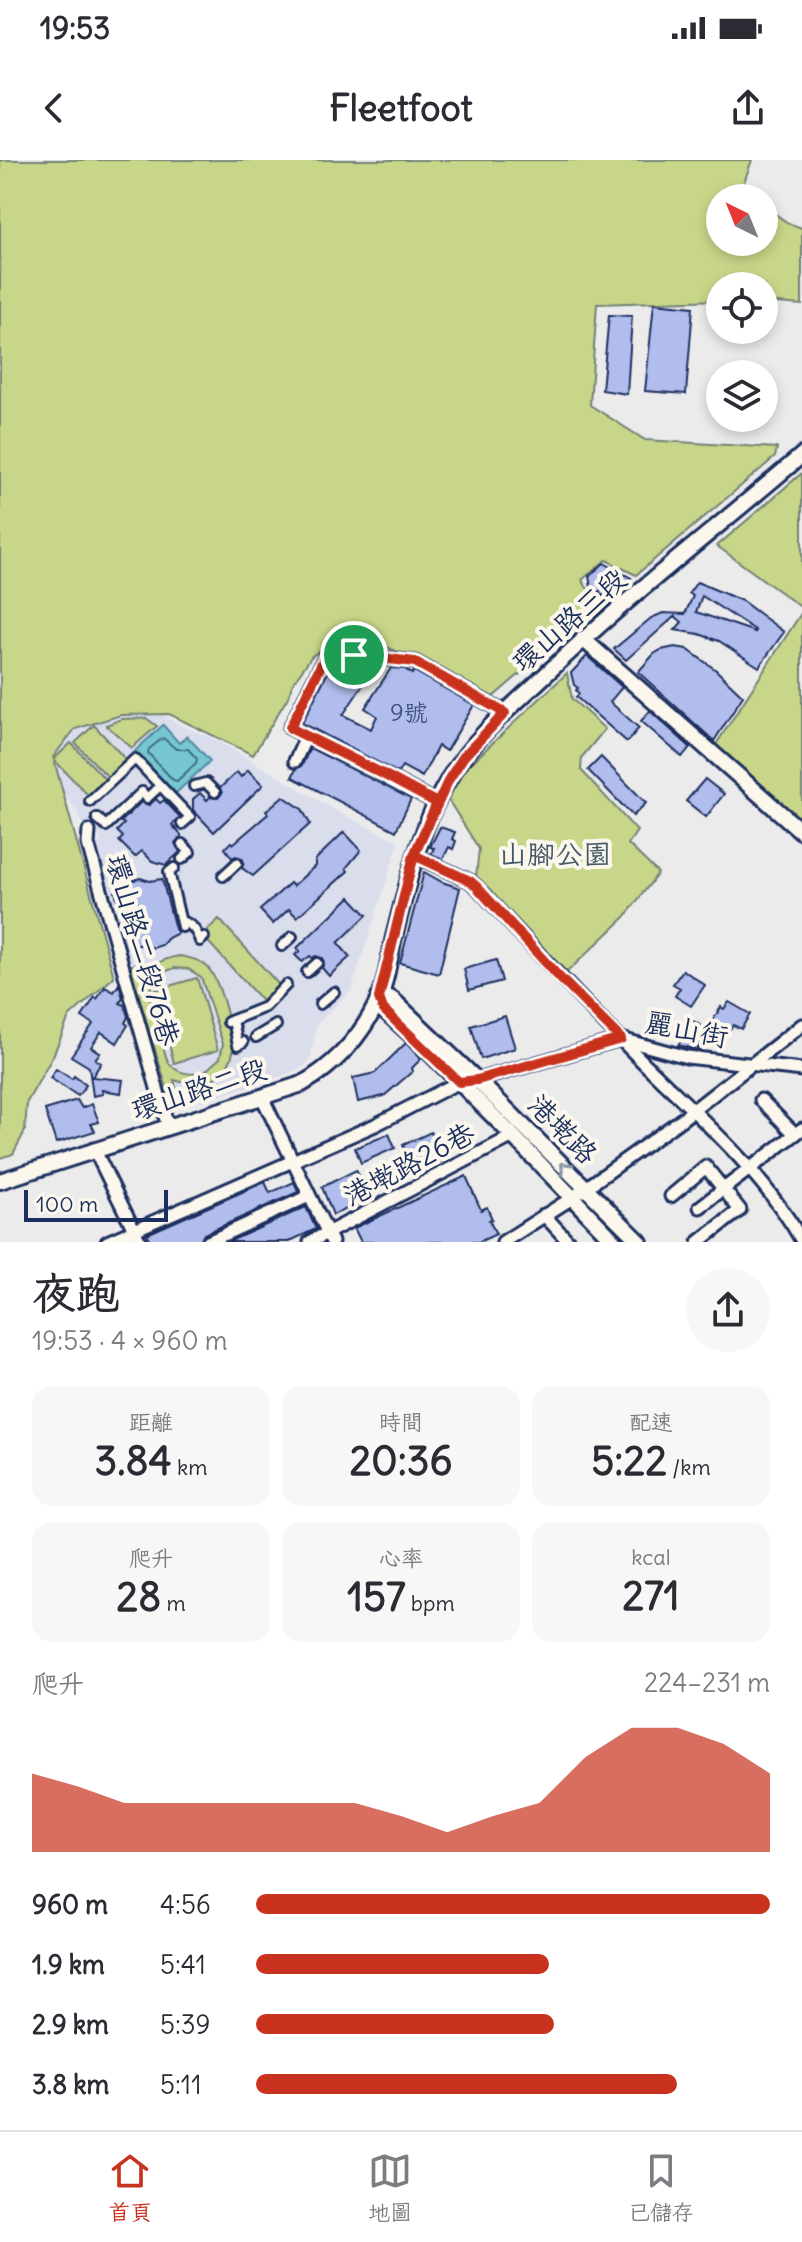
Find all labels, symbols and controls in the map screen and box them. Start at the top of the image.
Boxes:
text: 19:53 [40,9,110,47]
icon: back [32,86,76,130]
text: Fleetfoot [329,86,473,131]
icon: share [726,86,770,130]
north arrow [706,184,778,256]
map controls [706,184,778,432]
button: locate [706,272,778,344]
button: layers [706,360,778,432]
street label: 環山路三段 [504,560,634,680]
pin [320,621,388,689]
icon: arrive [332,633,376,677]
house number: 9號 [390,697,428,727]
park label: 山腳公園 [499,836,611,872]
street label: 環山路二段76巷 [98,850,188,1051]
street label: 麗山街 [642,1003,732,1055]
street label: 環山路二段 [127,1050,271,1128]
street label: 港墘路 [521,1087,605,1171]
street label: 港墘路26巷 [337,1114,482,1214]
one-way arrow [560,1162,574,1176]
scale bar [24,1186,168,1222]
text: 100 m [36,1190,98,1218]
text: 夜跑 [32,1266,120,1321]
button: share [686,1268,770,1352]
text: 19:53 · 4 × 960 m [32,1324,228,1357]
text: 距離 [129,1408,173,1436]
text: 時間 [379,1408,423,1436]
text: 配速 [629,1408,673,1436]
text: 3.84 [95,1436,172,1486]
text: 20:36 [349,1436,453,1486]
text: 5:22 [591,1436,667,1486]
text: km [172,1453,207,1481]
text: /km [667,1453,711,1481]
text: kcal [631,1543,671,1571]
text: 爬升 [129,1544,173,1572]
text: 心率 [379,1544,423,1572]
text: 271 [622,1571,680,1621]
text: 28 [116,1572,161,1622]
text: 157 [347,1572,406,1622]
text: m [161,1589,186,1617]
text: bpm [406,1589,455,1617]
text: 224–231 m [644,1666,770,1699]
text: 爬升 [32,1667,84,1700]
text: 960 m [32,1888,108,1921]
text: 4:56 [160,1888,211,1921]
text: 1.9 km [32,1948,105,1981]
text: 5:41 [160,1948,206,1981]
text: 2.9 km [32,2008,109,2041]
text: 5:39 [160,2008,211,2041]
text: 3.8 km [32,2068,109,2101]
text: 5:11 [160,2068,201,2101]
tab: 首頁 [108,2149,152,2226]
tab: 地圖 [368,2149,412,2226]
tab: 已儲存 [628,2149,694,2226]

